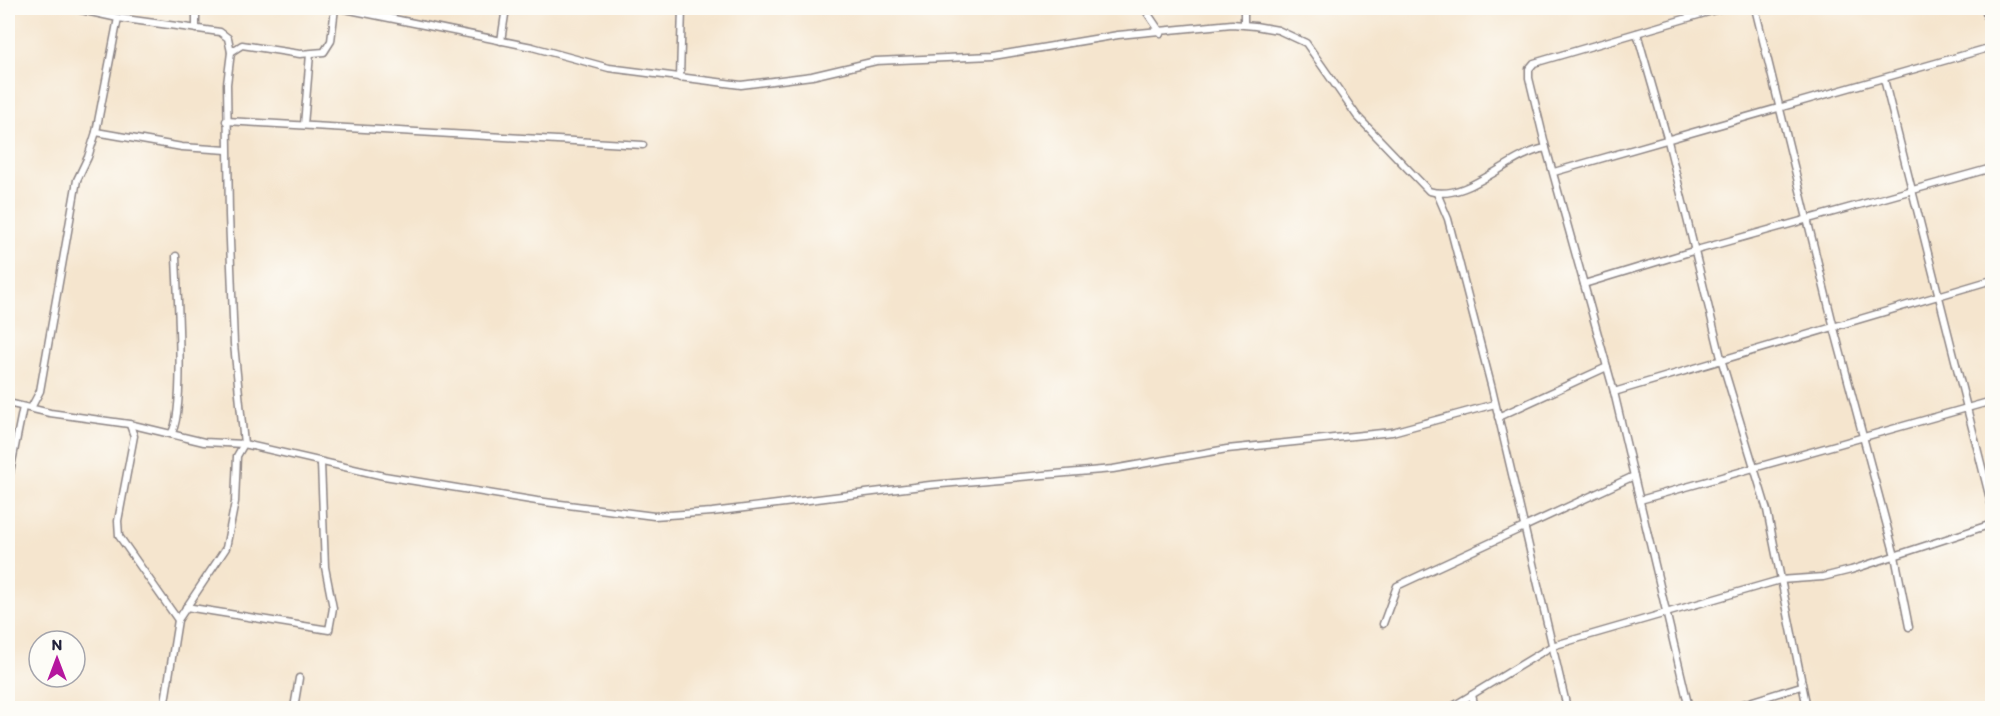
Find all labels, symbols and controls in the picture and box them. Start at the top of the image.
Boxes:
north arrow [27,629,87,689]
text: N [52,635,62,654]

